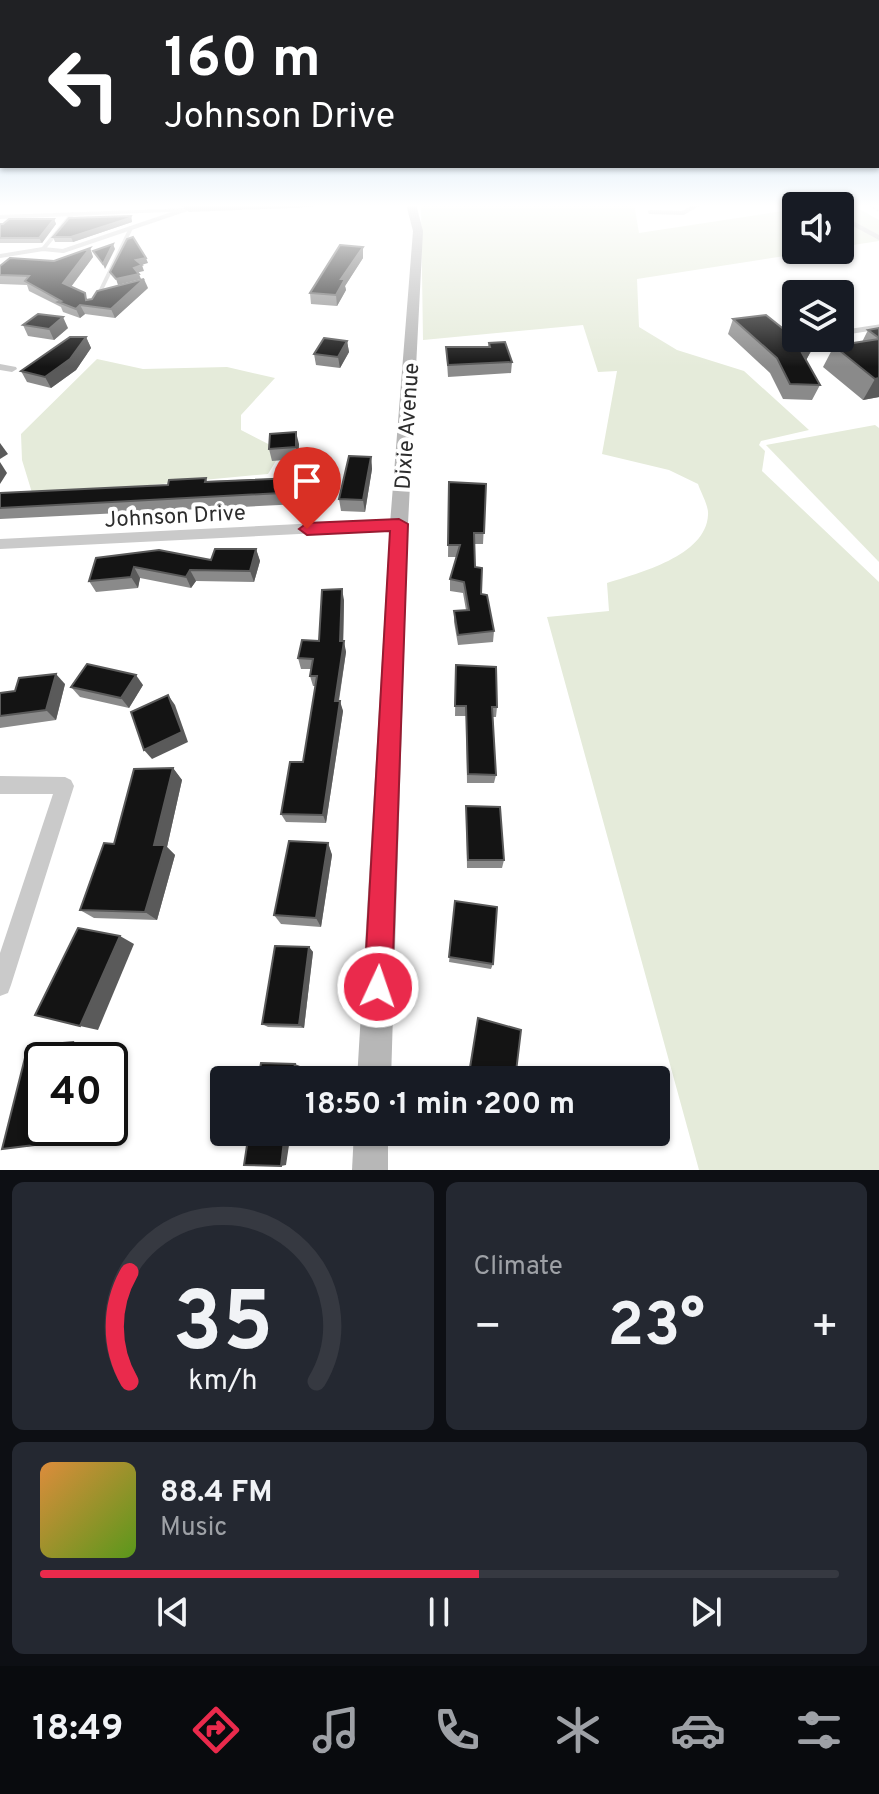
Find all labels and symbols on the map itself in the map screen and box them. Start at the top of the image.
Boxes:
street label: Dixie Avenue [391,362,426,491]
pin [273,447,341,529]
street label: Johnson Drive [104,500,246,535]
position arrow [336,945,420,1029]
speed limit sign: 40 [24,1042,128,1146]

